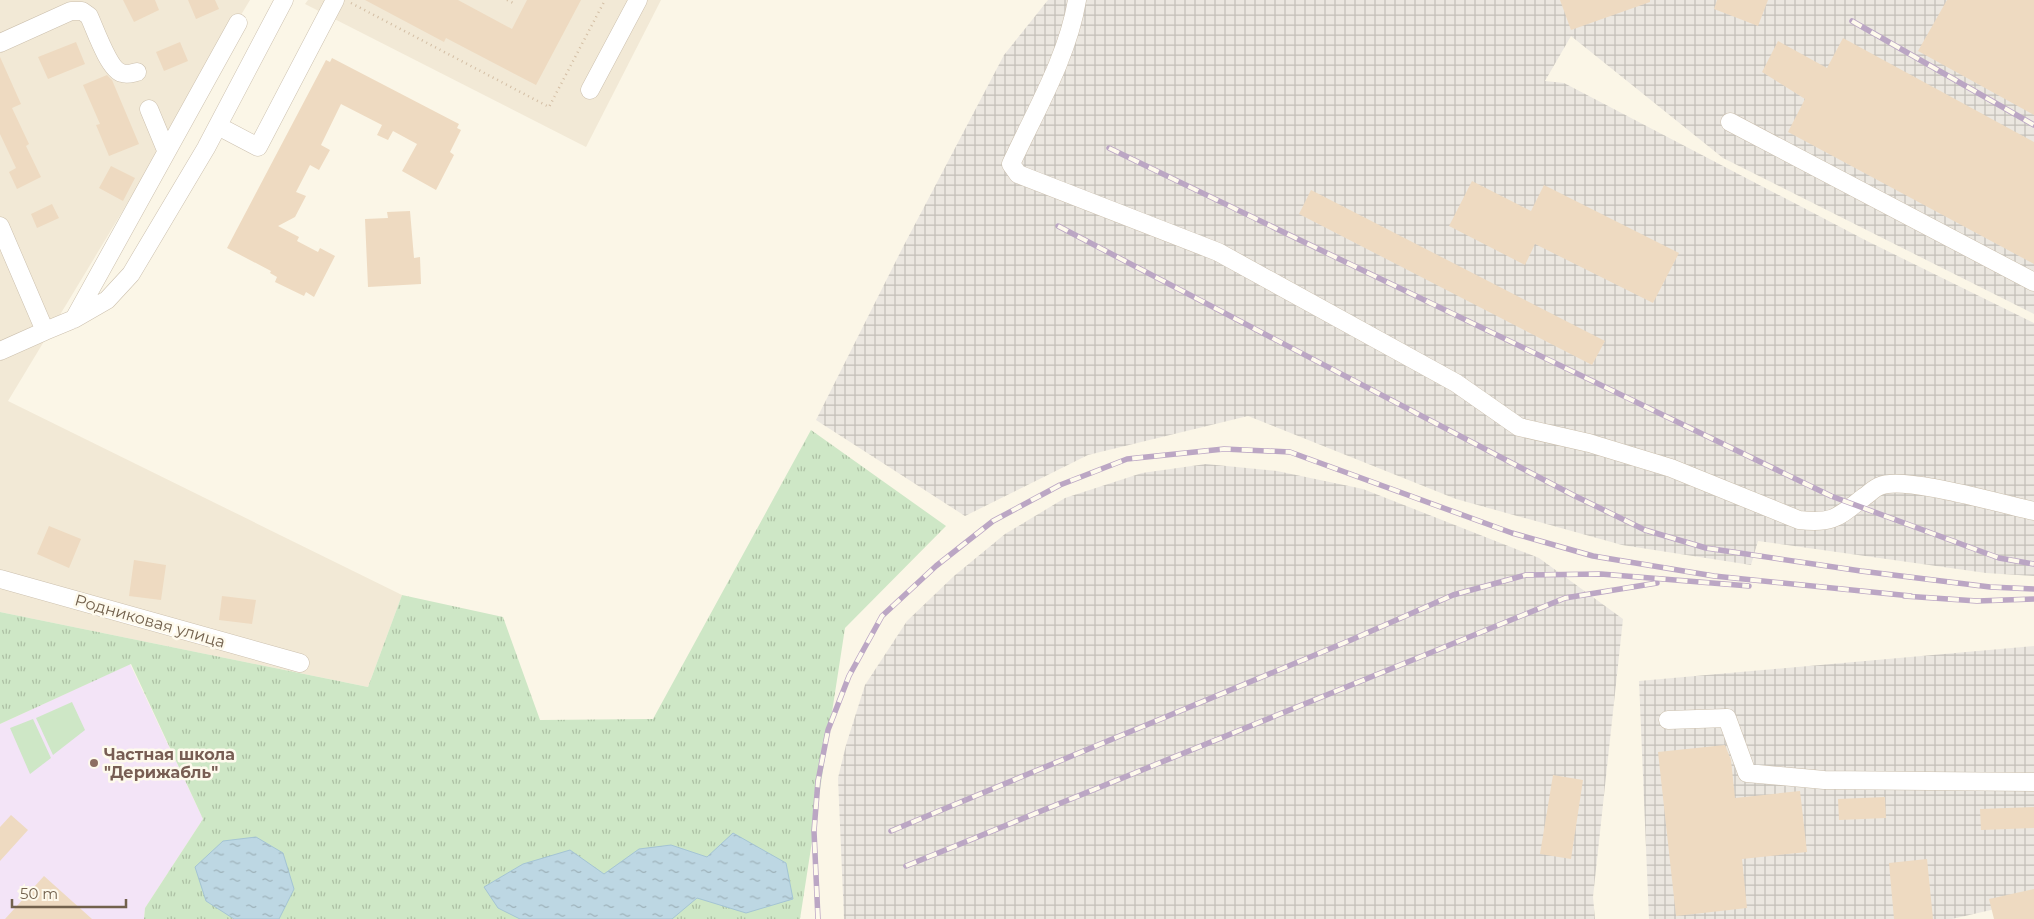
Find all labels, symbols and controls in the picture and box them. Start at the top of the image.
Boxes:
street label: Родниковая улица [73,590,227,652]
place label: Частная школа "Дерижабль" [104,745,235,782]
marker: Частная школа "Дерижабль" [88,757,100,769]
scale bar [12,876,126,908]
text: 50 m [20,884,58,903]

